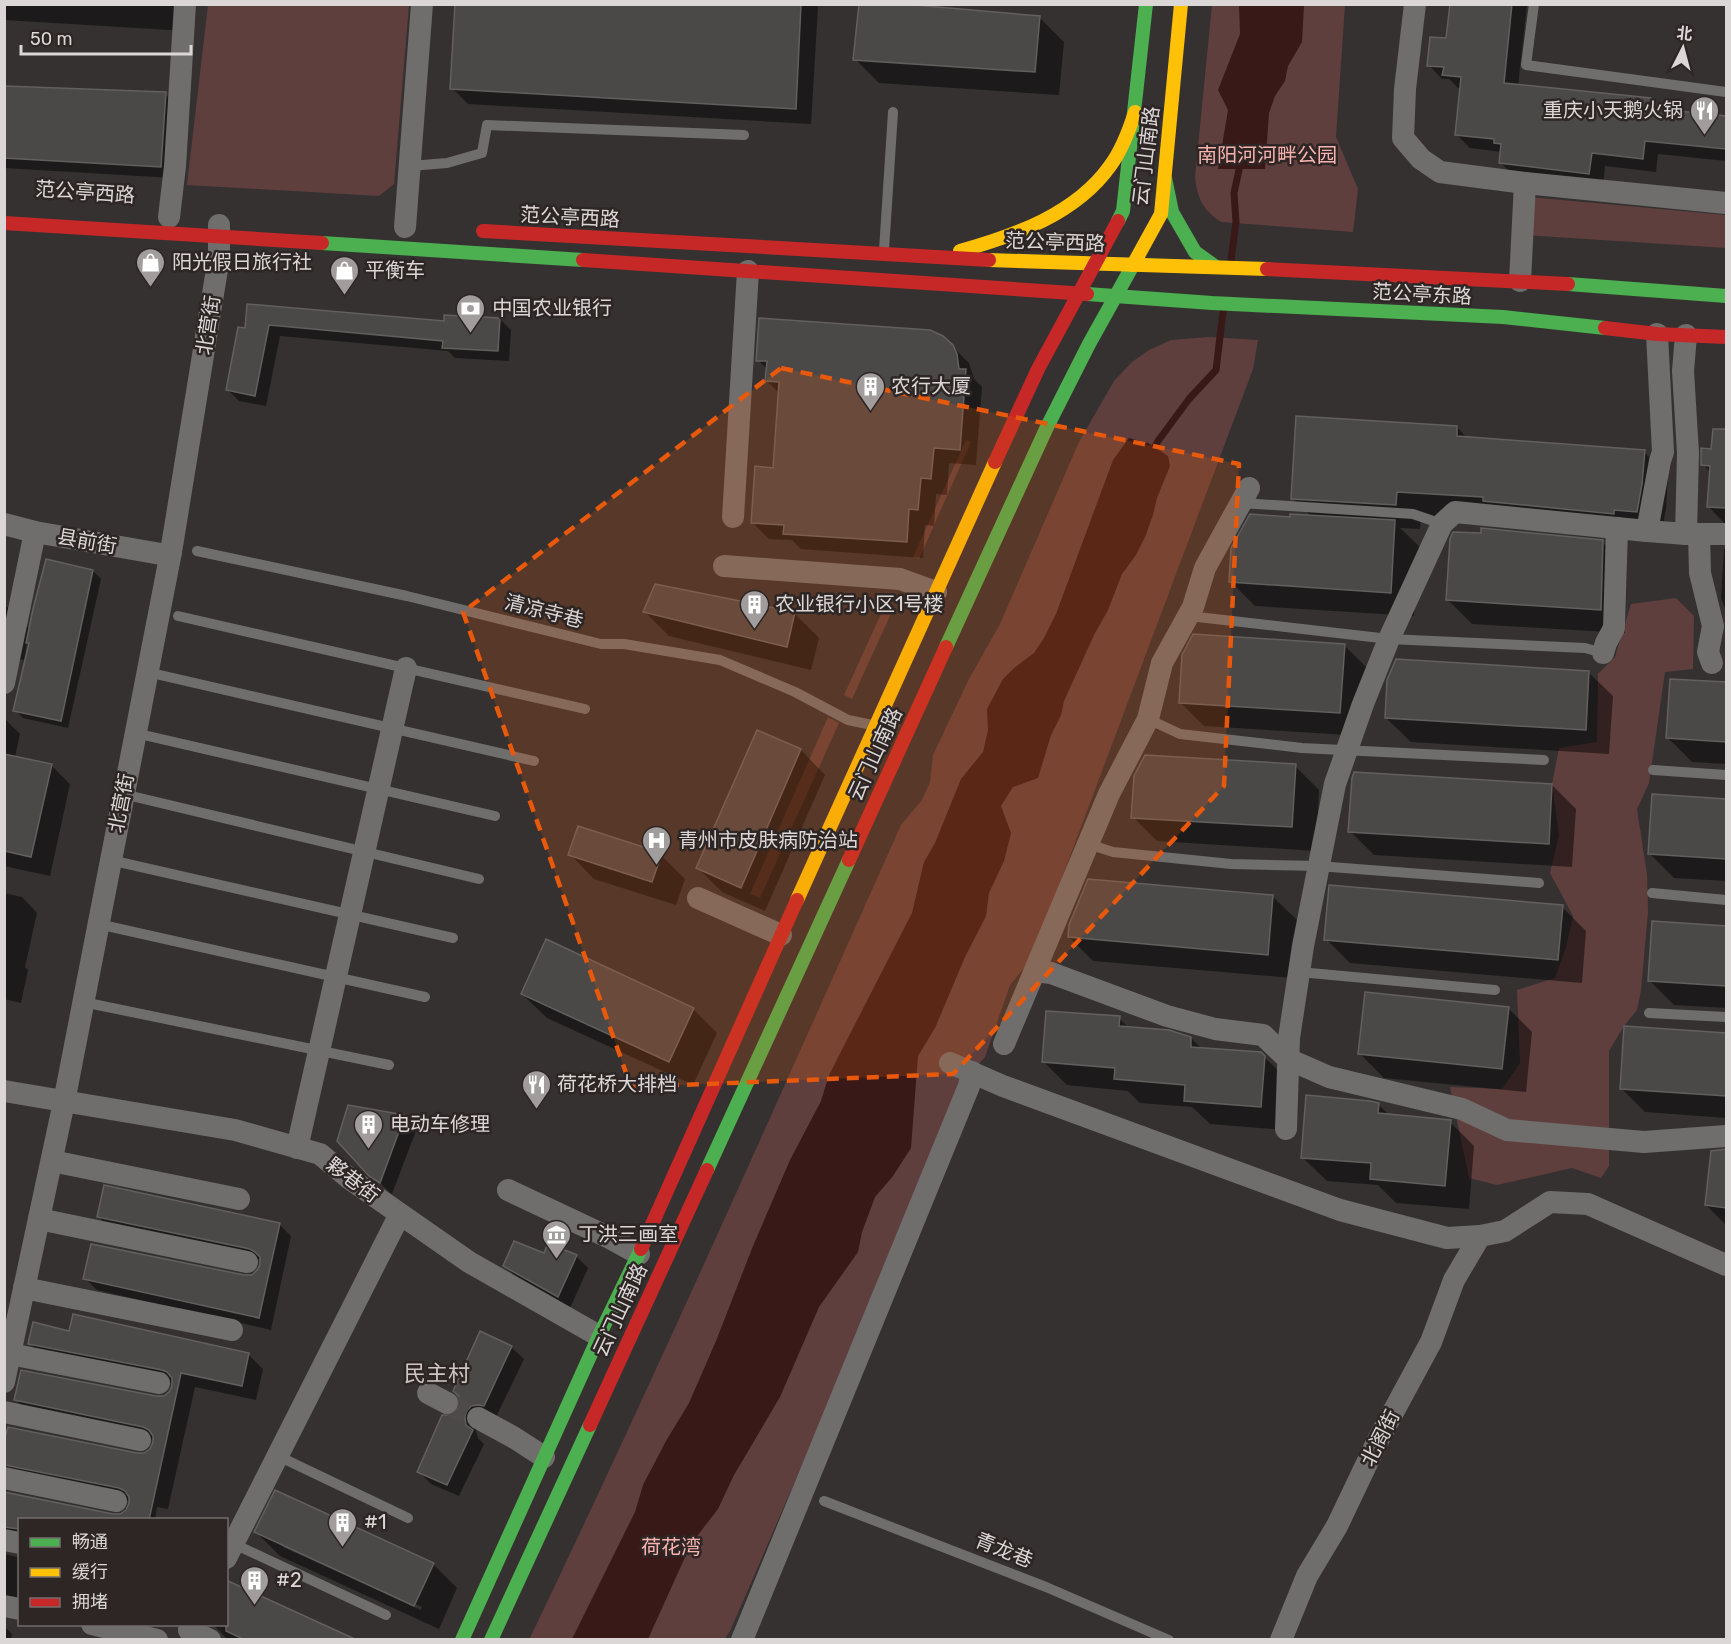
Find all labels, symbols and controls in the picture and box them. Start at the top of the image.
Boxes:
scale bar [21,18,190,56]
north arrow [1653,18,1713,78]
text: 北 [1676,23,1693,44]
text: 50 m [30,28,73,50]
restaurant icon: 重庆小天鹅火锅 [1688,94,1720,136]
place label: 重庆小天鹅火锅 [1543,98,1683,122]
street label: 云门山南路 [1128,105,1164,207]
park label: 南阳河河畔公园 [1197,143,1337,167]
street label: 范公亭西路 [34,177,136,207]
street label: 范公亭西路 [519,202,621,232]
street label: 范公亭西路 [1005,228,1105,256]
shop icon: 阳光假日旅行社 [135,246,167,288]
place label: 阳光假日旅行社 [172,250,312,274]
shop icon: 平衡车 [328,254,360,296]
place label: 平衡车 [365,258,425,282]
street label: 范公亭东路 [1371,279,1473,309]
bank icon: 中国农业银行 [455,292,487,334]
street label: 北营街 [191,293,225,357]
place label: 中国农业银行 [492,296,612,320]
building icon: 农行大厦 [854,370,886,412]
place label: 农行大厦 [891,374,971,398]
street label: 县前街 [55,524,119,558]
building icon: 农业银行小区1号楼 [738,588,770,630]
street label: 清凉寺巷 [502,590,586,632]
place label: 农业银行小区1号楼 [775,592,944,616]
street label: 云门山南路 [843,704,907,804]
street label: 北营街 [103,771,139,835]
hospital icon: 青州市皮肤病防治站 [641,824,673,866]
place label: 青州市皮肤病防治站 [678,828,858,852]
restaurant icon: 荷花桥大排档 [520,1068,552,1110]
place label: 荷花桥大排档 [557,1072,677,1096]
building icon: 电动车修理 [353,1108,385,1150]
place label: 电动车修理 [390,1112,490,1136]
street label: 夥巷街 [322,1152,384,1208]
museum icon: 丁洪三画室 [541,1218,573,1260]
place label: 丁洪三画室 [578,1222,678,1246]
street label: 云门山南路 [588,1260,652,1360]
district label: 民主村 [404,1360,470,1387]
street label: 北阁街 [1356,1406,1404,1470]
building icon: #1 [327,1506,359,1548]
place label: #1 [364,1510,387,1534]
legend [18,1518,228,1626]
street label: 青龙巷 [972,1528,1036,1572]
text: 畅通 [72,1531,108,1553]
park label: 荷花湾 [641,1535,701,1559]
text: 缓行 [72,1561,108,1583]
building icon: #2 [239,1564,271,1606]
place label: #2 [276,1568,302,1592]
text: 拥堵 [72,1591,108,1613]

